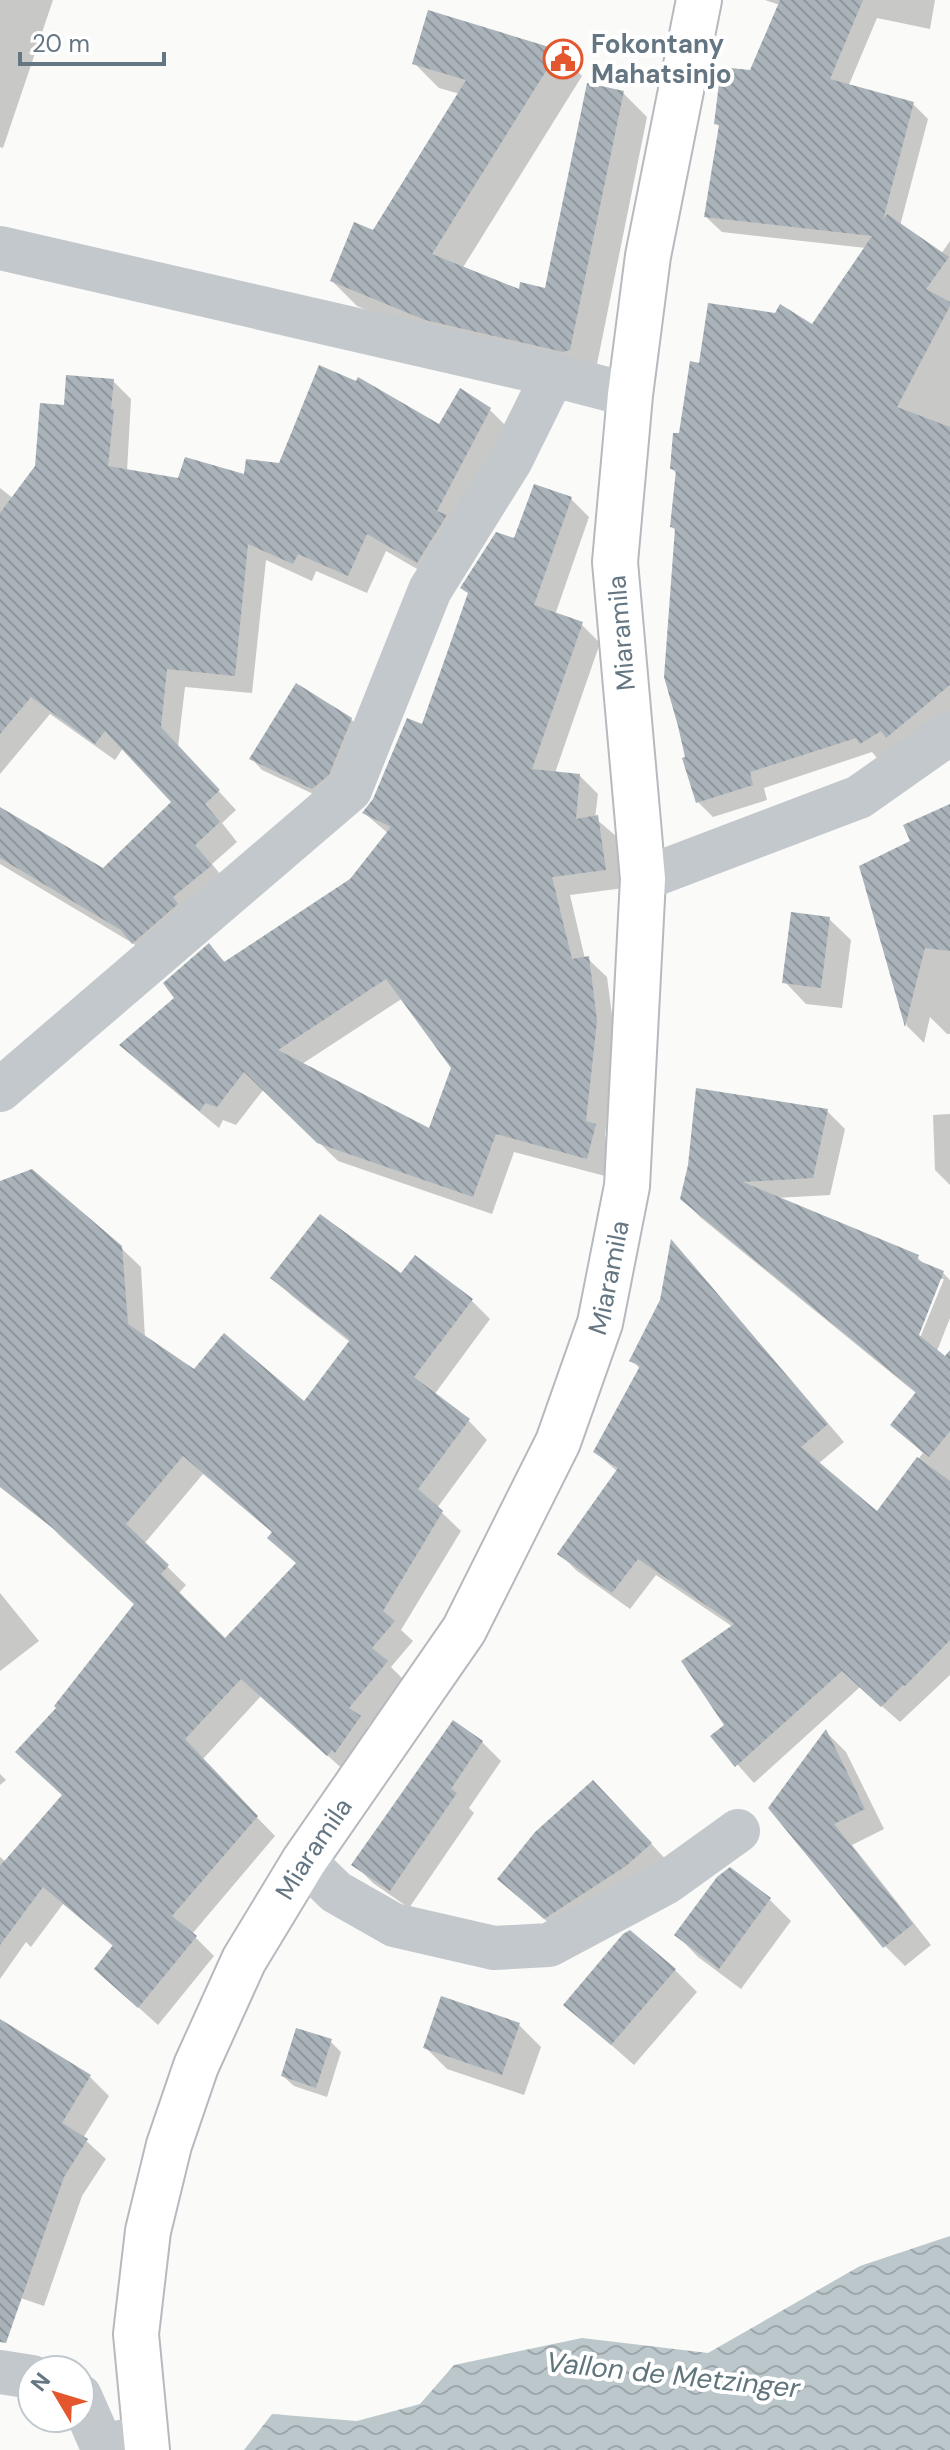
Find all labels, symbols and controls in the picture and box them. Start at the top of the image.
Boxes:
scale bar [20,16,164,66]
place label: Fokontany Mahatsinjo [591,27,732,91]
text: 20 m [32,28,90,59]
public building icon: Fokontany Mahatsinjo [542,38,584,80]
street label: Miaramila [599,574,643,692]
street label: Miaramila [580,1218,637,1339]
street label: Miaramila [268,1791,360,1906]
water label: Vallon de Metzinger [544,2343,802,2407]
north arrow [16,2354,96,2434]
text: N [24,2367,57,2397]

